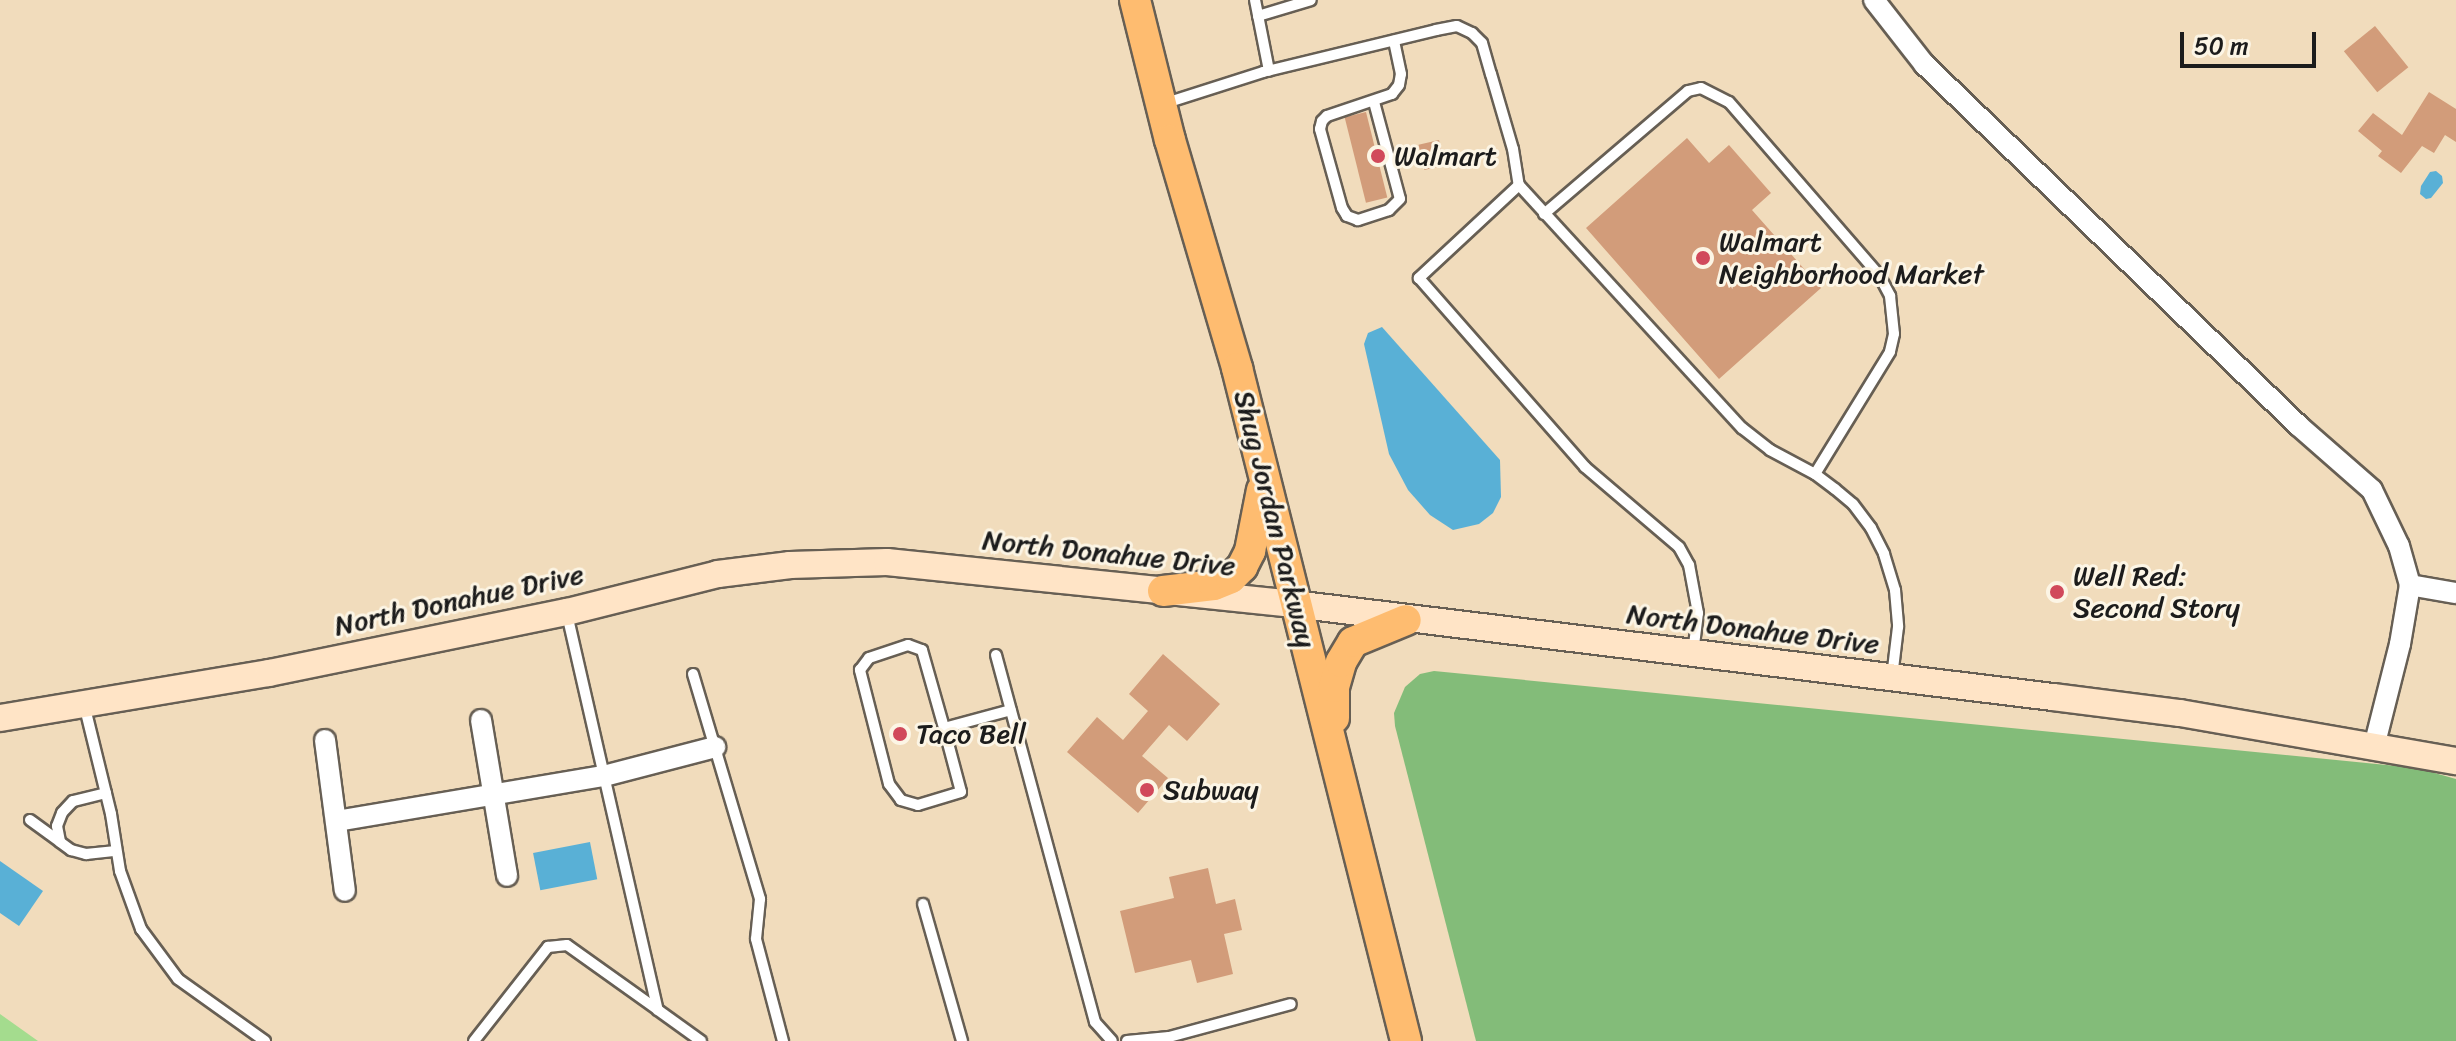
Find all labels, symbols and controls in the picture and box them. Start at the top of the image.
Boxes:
scale bar [2184,16,2320,66]
text: 50 m [2194,25,2249,67]
place label: Walmart [1394,139,1497,173]
marker: Walmart [1369,147,1387,165]
place label: Walmart Neighborhood Market [1719,225,1984,291]
marker: Walmart Neighborhood Market [1694,249,1712,267]
street label: Shug Jordan Parkway [1227,387,1323,651]
street label: North Donahue Drive [981,523,1237,583]
street label: North Donahue Drive [331,557,587,643]
place label: Well Red: Second Story [2073,559,2240,625]
marker: Well Red: Second Story [2048,583,2066,601]
street label: North Donahue Drive [1625,597,1881,661]
place label: Taco Bell [916,717,1027,751]
marker: Taco Bell [891,725,909,743]
place label: Subway [1163,773,1259,807]
marker: Subway [1138,781,1156,799]

